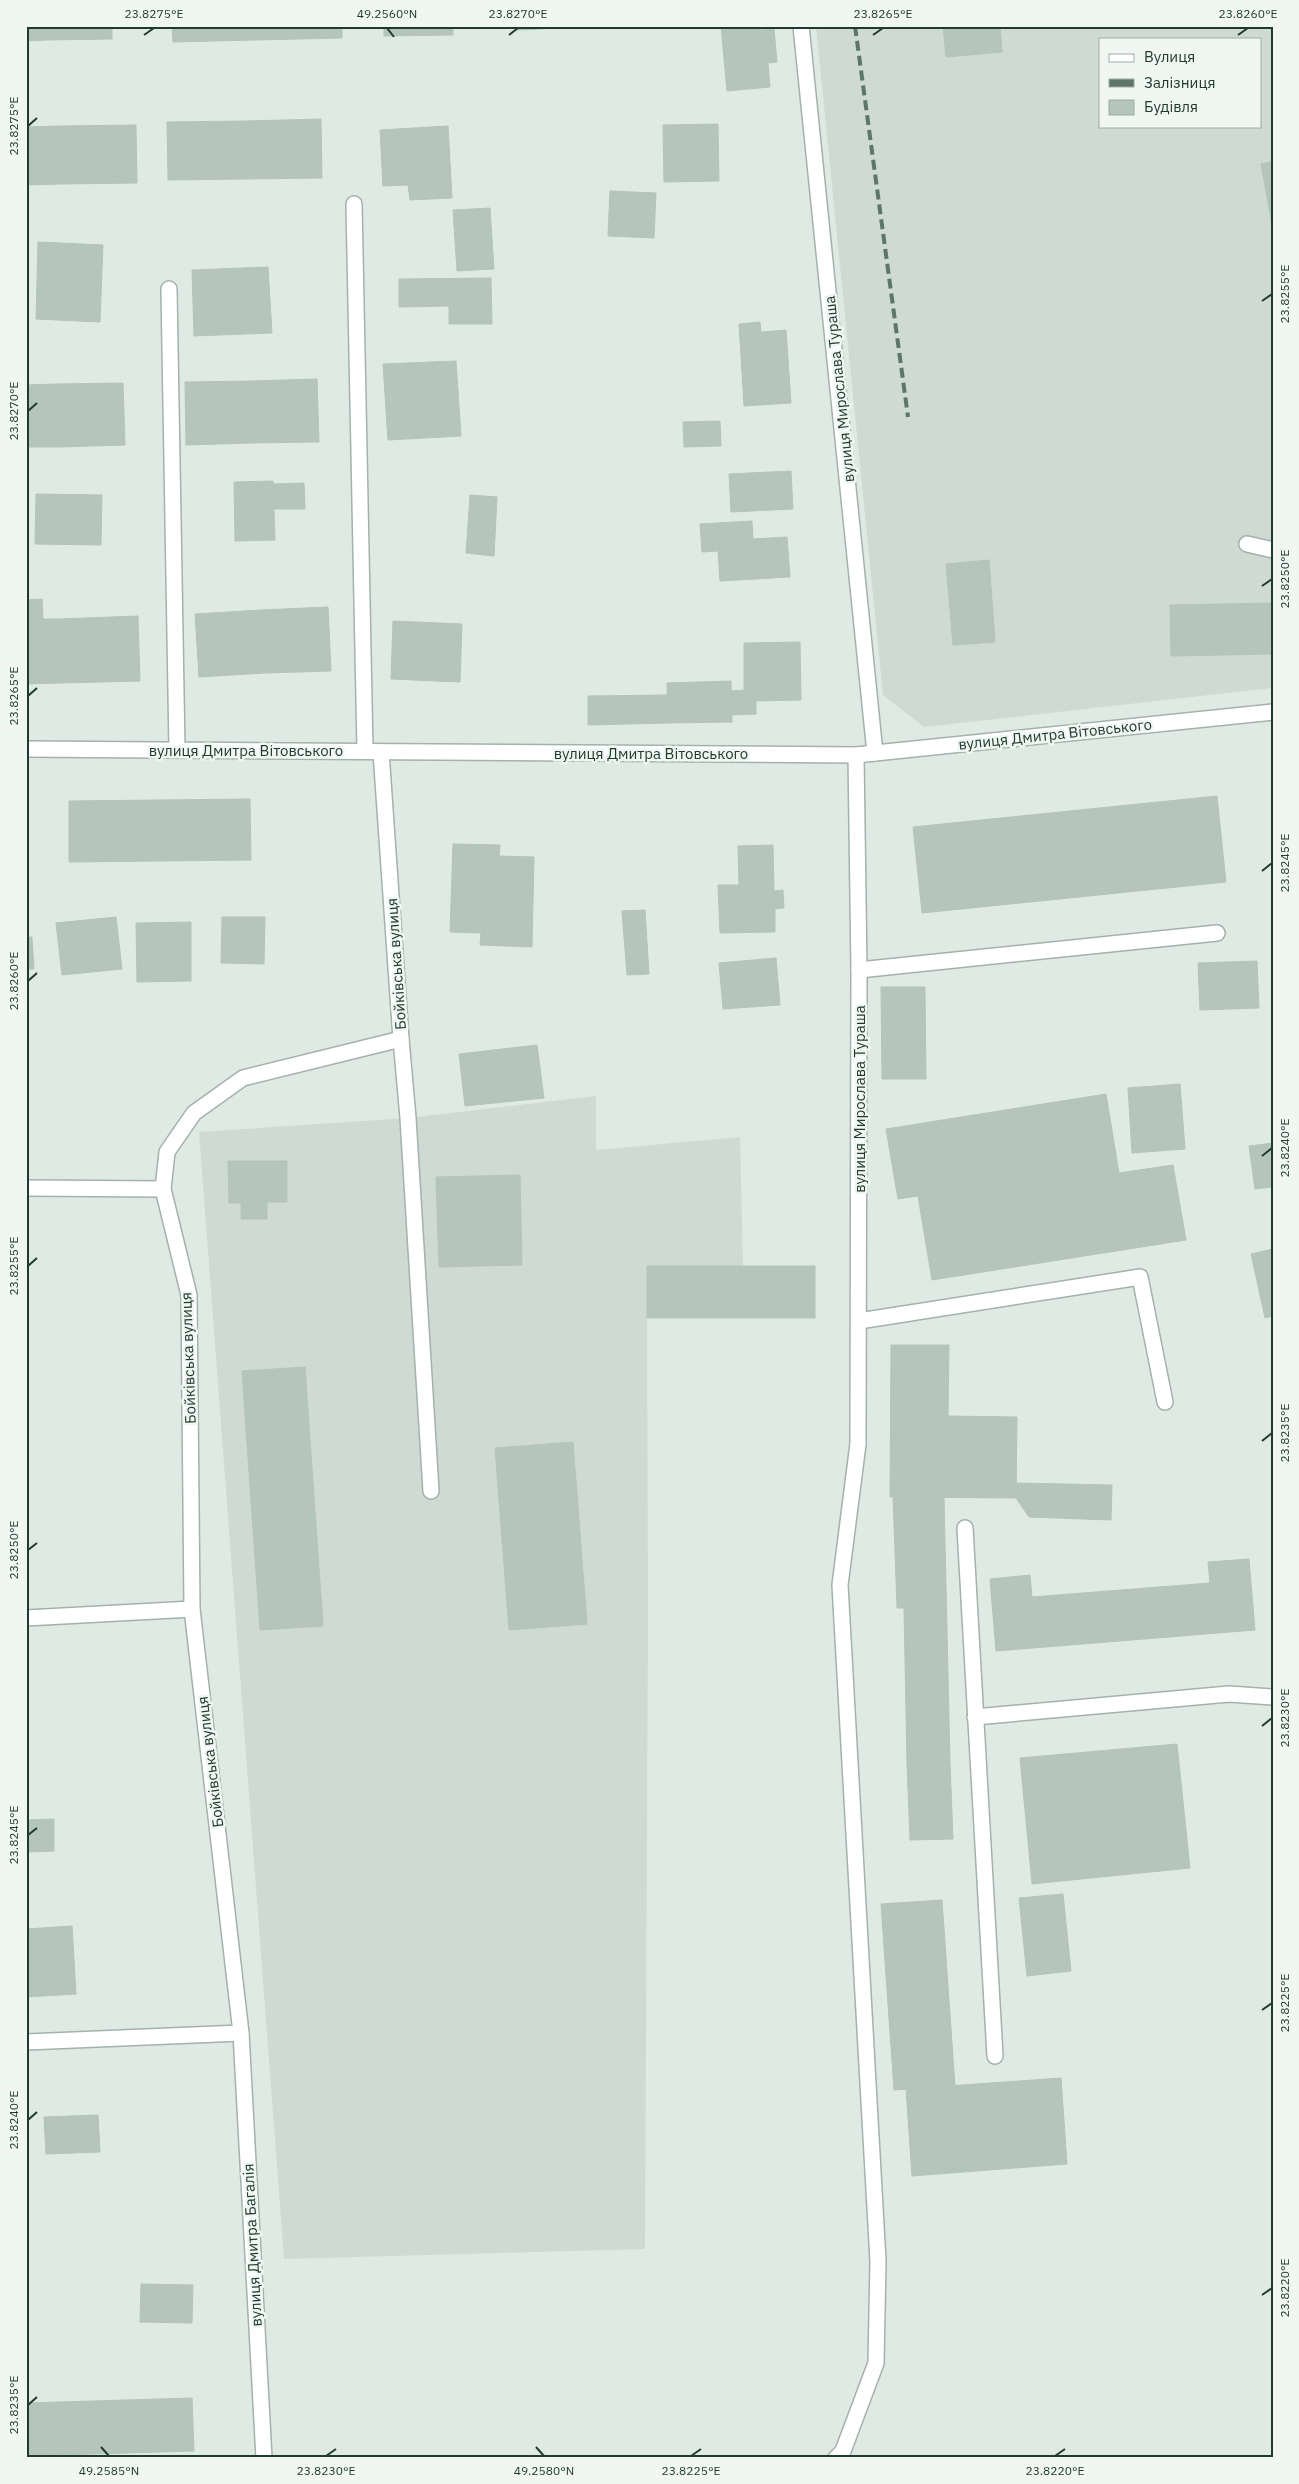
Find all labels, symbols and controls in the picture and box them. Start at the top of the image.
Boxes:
text: 23.8275°E [124,6,184,21]
text: 49.2560°N [357,6,417,21]
text: 23.8270°E [488,6,548,21]
text: 23.8265°E [853,6,913,21]
text: 23.8260°E [1218,6,1278,21]
legend [1099,38,1262,128]
text: Вулиця [1144,47,1195,66]
text: Залізниця [1144,73,1215,92]
text: 23.8275°E [6,96,21,156]
text: Будівля [1144,97,1198,116]
text: 23.8255°E [1277,264,1292,324]
street label: вулиця Мирослава Тураша [820,295,858,483]
text: 23.8270°E [6,381,21,441]
text: 23.8250°E [1277,549,1292,609]
text: 23.8265°E [6,666,21,726]
street label: вулиця Дмитра Вітовського [957,714,1153,754]
street label: вулиця Дмитра Вітовського [149,741,343,760]
street label: вулиця Дмитра Вітовського [554,744,748,763]
text: 23.8245°E [1277,833,1292,893]
street label: Бойківська вулиця [382,898,410,1030]
text: 23.8260°E [6,951,21,1011]
street label: вулиця Мирослава Тураша [850,1005,869,1193]
text: 23.8240°E [1277,1118,1292,1178]
text: 23.8255°E [6,1236,21,1296]
street label: Бойківська вулиця [176,1292,200,1424]
text: 23.8235°E [1277,1403,1292,1463]
text: 23.8250°E [6,1520,21,1580]
text: 23.8230°E [1277,1688,1292,1748]
street label: Бойківська вулиця [193,1695,227,1829]
text: 23.8245°E [6,1805,21,1865]
text: 23.8225°E [1277,1973,1292,2033]
text: 23.8240°E [6,2090,21,2150]
street label: вулиця Дмитра Багалія [238,2163,266,2327]
text: 23.8220°E [1277,2258,1292,2318]
text: 23.8235°E [6,2375,21,2435]
text: 49.2585°N [79,2463,139,2478]
text: 23.8230°E [296,2463,356,2478]
text: 49.2580°N [514,2463,574,2478]
text: 23.8225°E [661,2463,721,2478]
text: 23.8220°E [1025,2463,1085,2478]

